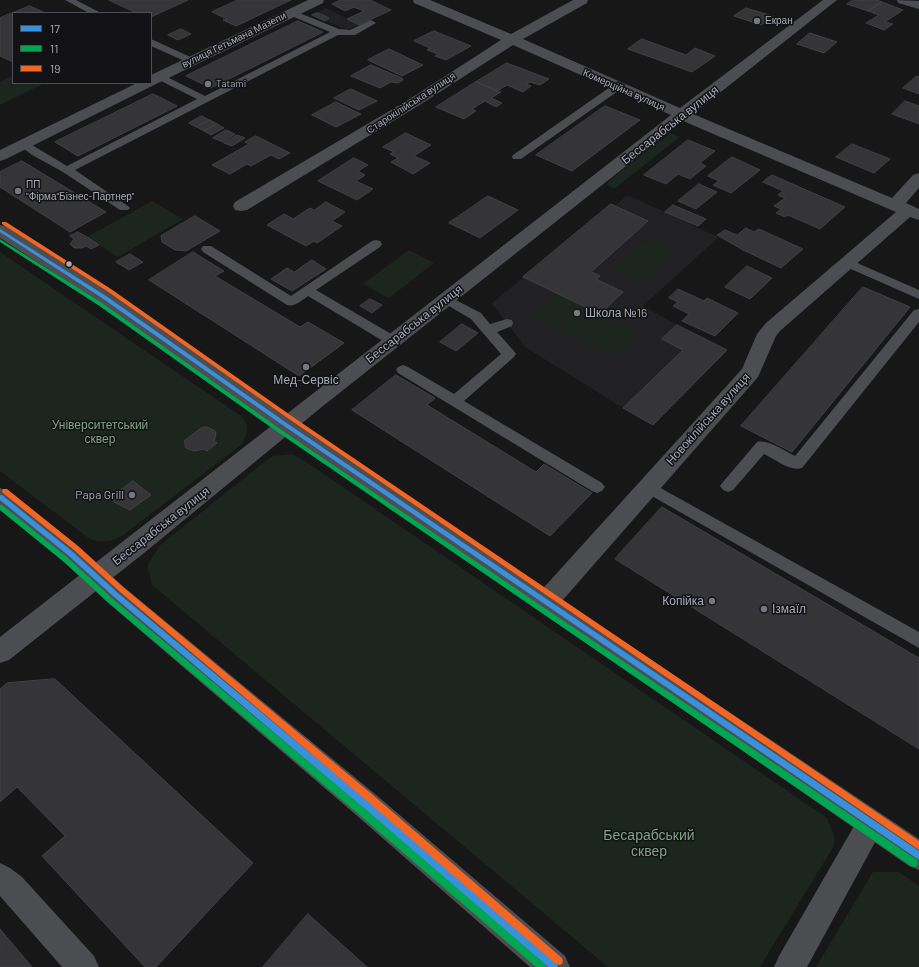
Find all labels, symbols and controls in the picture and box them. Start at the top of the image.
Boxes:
street label: вулиця Гетьмана Мазепи [180,9,288,71]
legend [12,12,152,84]
place label: Екран [765,15,793,27]
marker: Екран [752,16,762,26]
text: 17 [50,21,60,35]
text: 11 [50,41,58,55]
text: 19 [50,61,60,75]
street label: Комерційна вулиця [581,67,667,113]
street label: Старокілійська вулиця [364,70,458,136]
place label: Tatami [216,78,246,90]
marker: Tatami [203,79,213,89]
street label: Бессарабська вулиця [619,83,721,167]
place label: ПП "Фірма"Бізнес-Партнер" [26,179,134,202]
marker: ПП "Фірма"Бізнес-Партнер" [13,186,23,196]
unlabelled marker [64,259,74,269]
street label: Бессарабська вулиця [363,282,465,366]
place label: Школа №16 [585,306,647,320]
marker: Школа №16 [572,308,582,318]
marker: Мед-Сервіс [301,362,311,372]
street label: Новокілійська вулиця [663,370,753,468]
place label: Мед-Сервіс [273,373,339,387]
park label: Університетський сквер [52,418,148,446]
street label: Бессарабська вулиця [110,484,212,568]
place label: Papa Grill [75,488,124,502]
marker: Papa Grill [127,490,137,500]
place label: Копійка [662,594,704,608]
marker: Копійка [707,596,717,606]
place label: Ізмаїл [772,602,806,616]
marker: Ізмаїл [759,604,769,614]
park label: Бесарабський сквер [603,827,695,860]

